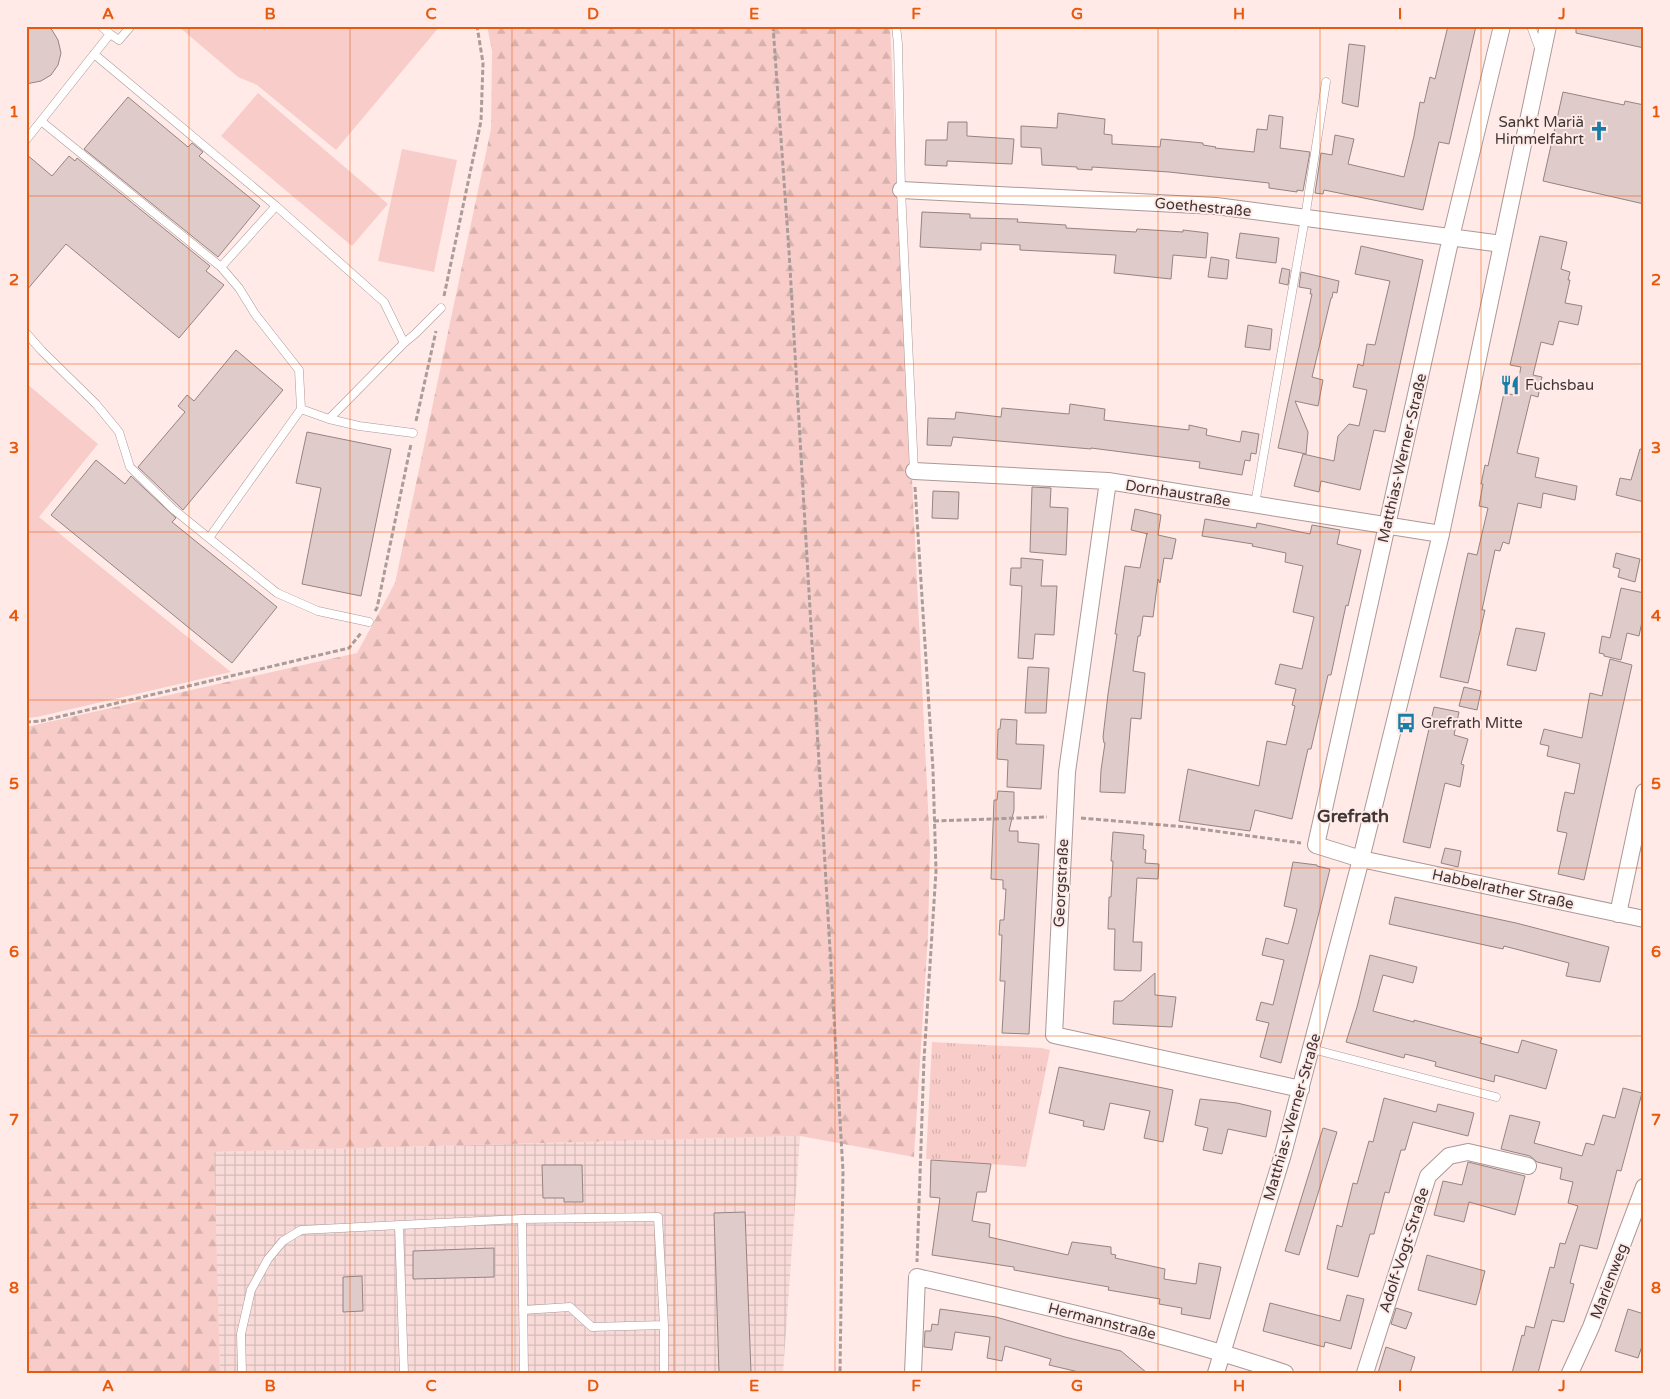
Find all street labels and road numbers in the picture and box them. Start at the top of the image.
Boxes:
street label: Goethestraße [1154,194,1252,220]
street label: Matthias-Werner-Straße [1374,372,1430,544]
street label: Dornhaustraße [1124,476,1232,510]
street label: Georgstraße [1050,838,1072,928]
street label: Habbelrather Straße [1431,865,1575,913]
street label: Matthias-Werner-Straße [1259,1031,1325,1203]
street label: Adolf-Vogt-Straße [1375,1185,1433,1315]
street label: Marienweg [1586,1241,1632,1321]
street label: Hermannstraße [1046,1299,1158,1343]

